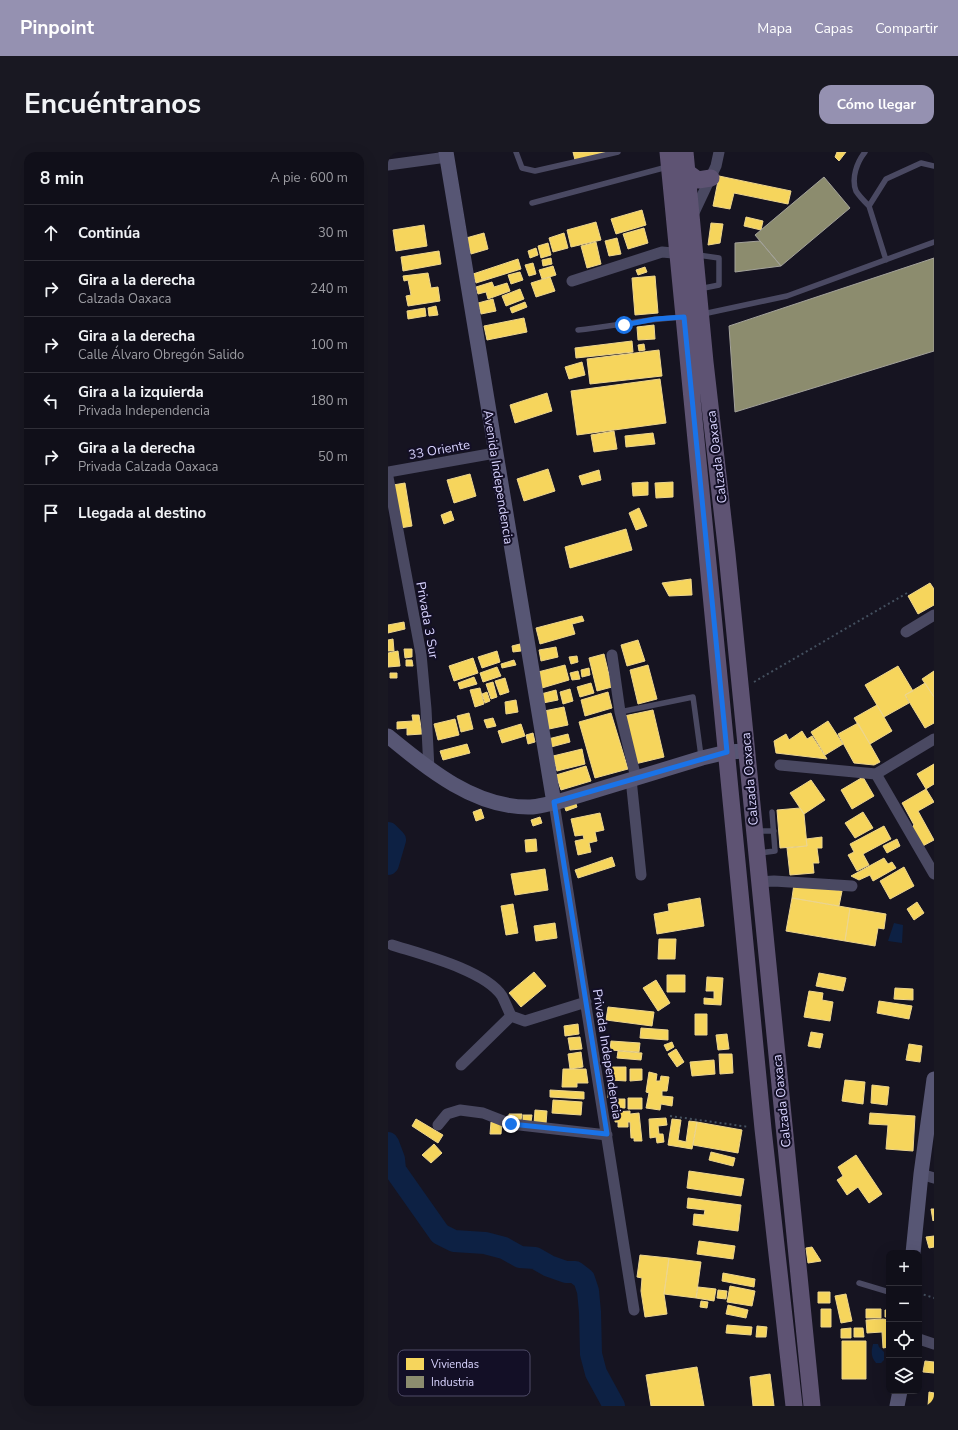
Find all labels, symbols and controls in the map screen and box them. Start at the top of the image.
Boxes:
text: Pinpoint [20,15,94,41]
text: Mapa [757,19,792,38]
text: Capas [814,19,853,38]
text: Compartir [875,19,938,38]
text: Encuéntranos [24,85,201,123]
button: Cómo llegar [819,85,934,124]
text: 8 min [40,167,84,190]
text: A pie · 600 m [270,169,348,187]
icon: ahead [40,222,62,244]
text: Continúa [78,223,140,243]
text: 30 m [318,224,348,242]
text: Gira a la derecha [78,270,195,290]
icon: right [40,278,62,300]
text: 240 m [310,280,348,298]
text: Calzada Oaxaca [78,290,171,308]
route start [615,316,633,334]
text: Gira a la derecha [78,326,195,346]
icon: right [40,334,62,356]
text: 100 m [310,336,348,354]
text: Calle Álvaro Obregón Salido [78,346,244,364]
text: Gira a la izquierda [78,382,204,402]
icon: left [40,390,62,412]
text: 180 m [310,392,348,410]
text: Privada Independencia [78,402,210,420]
street label: Avenida Independencia [479,409,518,546]
street label: Calzada Oaxaca [702,409,732,504]
street label: 33 Oriente [407,436,471,464]
text: Gira a la derecha [78,438,195,458]
icon: right [40,446,62,468]
text: 50 m [318,448,348,466]
text: Privada Calzada Oaxaca [78,458,218,476]
icon: arrive [40,502,62,524]
text: Llegada al destino [78,503,206,523]
street label: Privada 3 Sur [411,580,443,661]
street label: Calzada Oaxaca [737,732,763,826]
street label: Privada Independencia [588,988,626,1121]
street label: Calzada Oaxaca [768,1054,796,1148]
route end [502,1115,520,1133]
map controls [886,1250,922,1394]
button: + [886,1250,922,1286]
button: − [886,1286,922,1322]
button: locate [886,1322,922,1358]
legend [398,1350,530,1396]
text: Viviendas [430,1357,479,1372]
button: layers [886,1358,922,1394]
text: Industria [431,1375,474,1390]

